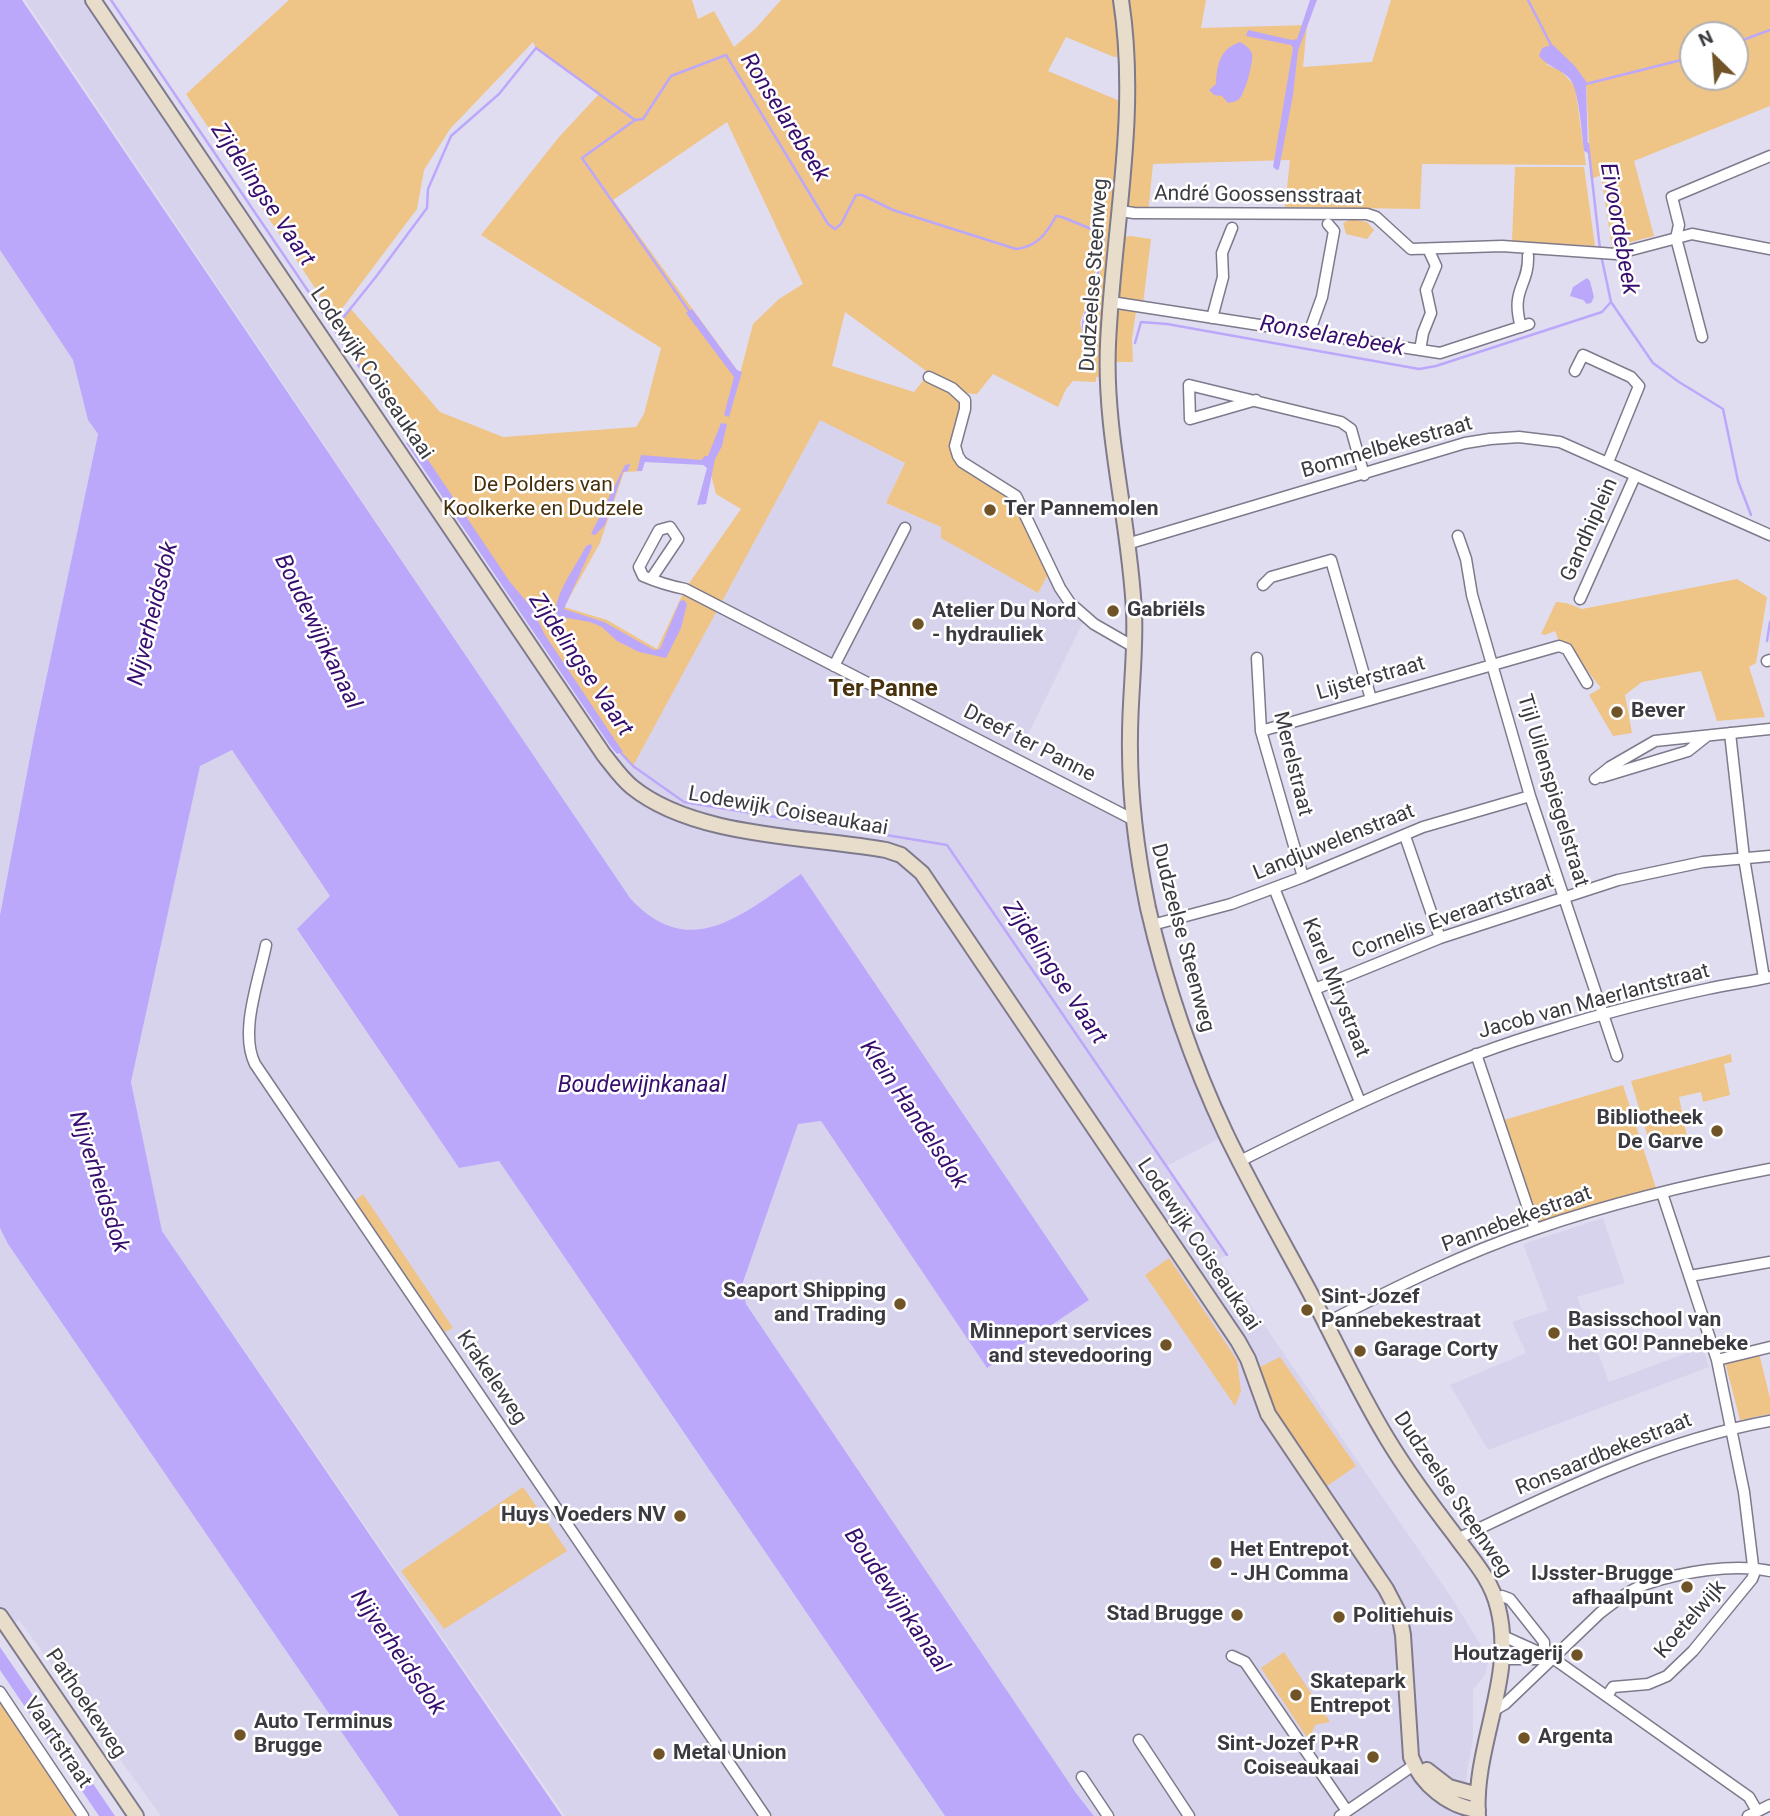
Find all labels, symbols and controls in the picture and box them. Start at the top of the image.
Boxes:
north arrow [1679,21,1749,91]
text: N [1695,25,1717,52]
water label: Ronselarebeek [734,49,834,187]
water label: Zijdelingse Vaart [204,118,320,272]
water label: Eivoordebeek [1593,161,1643,297]
street label: Dudzeelse Steenweg [1076,177,1114,373]
street label: André Goossensstraat [1154,182,1362,210]
street label: Lodewijk Coiseaukaai [304,283,438,465]
water label: Ronselarebeek [1258,311,1406,363]
street label: Bommelbekestraat [1299,412,1475,484]
park label: De Polders van Koolkerke en Dudzele [443,473,643,523]
street label: Gandhiplein [1556,474,1624,586]
place label: Ter Pannemolen [1004,497,1159,523]
marker: Ter Pannemolen [982,502,998,518]
water label: Nijverheidsdok [123,539,185,689]
water label: Boudewijnkanaal [268,550,366,714]
water label: Zijdelingse Vaart [522,588,638,742]
place label: Gabriëls [1127,598,1205,624]
place label: Atelier Du Nord - hydrauliek [932,599,1076,649]
marker: Gabriëls [1105,603,1121,619]
marker: Atelier Du Nord - hydrauliek [910,616,926,632]
street label: Lijsterstraat [1314,652,1428,706]
district label: Ter Panne [828,676,938,704]
street label: Tijl Uilenspiegelstraat [1511,691,1593,891]
place label: Bever [1631,699,1685,725]
street label: Dreef ter Panne [959,700,1099,788]
marker: Bever [1609,704,1625,720]
street label: Merelstraat [1267,709,1317,819]
street label: Lodewijk Coiseaukaai [686,782,890,842]
street label: Landjuwelenstraat [1250,799,1418,887]
street label: Dudzeelse Steenweg [1145,841,1219,1035]
street label: Cornelis Everaartstraat [1349,869,1557,965]
water label: Zijdelingse Vaart [996,896,1112,1050]
street label: Karel Mirystraat [1296,915,1374,1061]
street label: Jacob van Maerlantstraat [1476,959,1712,1045]
water label: Klein Handelsdok [853,1036,973,1194]
water label: Boudewijnkanaal [558,1072,726,1100]
place label: Bibliotheek De Garve [1596,1106,1703,1156]
water label: Nijverheidsdok [62,1108,134,1256]
marker: Bibliotheek De Garve [1709,1123,1725,1139]
street label: Lodewijk Coiseaukaai [1131,1154,1265,1336]
street label: Pannebekestraat [1439,1181,1595,1259]
place label: Seaport Shipping and Trading [723,1279,886,1329]
place label: Sint-Jozef Pannebekestraat [1321,1285,1481,1335]
marker: Seaport Shipping and Trading [892,1296,908,1312]
marker: Sint-Jozef Pannebekestraat [1299,1302,1315,1318]
place label: Basisschool van het GO! Pannebeke [1568,1308,1748,1358]
place label: Minneport services and stevedooring [970,1320,1152,1370]
marker: Basisschool van het GO! Pannebeke [1546,1325,1562,1341]
street label: Krakeleweg [450,1326,532,1430]
marker: Minneport services and stevedooring [1158,1337,1174,1353]
place label: Garage Corty [1374,1338,1498,1364]
marker: Garage Corty [1352,1343,1368,1359]
street label: Dudzeelse Steenweg [1387,1408,1517,1582]
street label: Ronsaardbekestraat [1512,1408,1696,1502]
place label: Huys Voeders NV [501,1503,666,1529]
marker: Huys Voeders NV [672,1508,688,1524]
water label: Boudewijnkanaal [837,1523,955,1679]
place label: Het Entrepot - JH Comma [1230,1538,1349,1588]
marker: Het Entrepot - JH Comma [1208,1555,1224,1571]
place label: IJsster-Brugge afhaalpunt [1531,1562,1673,1612]
street label: Koetelwijk [1650,1576,1732,1664]
marker: IJsster-Brugge afhaalpunt [1679,1579,1695,1595]
water label: Nijverheidsdok [344,1585,450,1721]
place label: Stad Brugge [1106,1602,1223,1628]
place label: Politiehuis [1353,1604,1453,1630]
marker: Stad Brugge [1229,1607,1245,1623]
marker: Politiehuis [1331,1609,1347,1625]
place label: Houtzagerij [1453,1642,1563,1668]
street label: Pathoekeweg [39,1645,131,1763]
marker: Houtzagerij [1569,1647,1585,1663]
place label: Skatepark Entrepot [1310,1670,1406,1720]
marker: Skatepark Entrepot [1288,1687,1304,1703]
street label: Vaartstraat [17,1693,97,1793]
place label: Auto Terminus Brugge [254,1710,393,1760]
place label: Argenta [1538,1725,1613,1751]
marker: Auto Terminus Brugge [232,1727,248,1743]
marker: Argenta [1516,1730,1532,1746]
place label: Sint-Jozef P+R Coiseaukaai [1217,1732,1359,1782]
place label: Metal Union [673,1741,787,1767]
marker: Metal Union [651,1746,667,1762]
marker: Sint-Jozef P+R Coiseaukaai [1365,1749,1381,1765]

